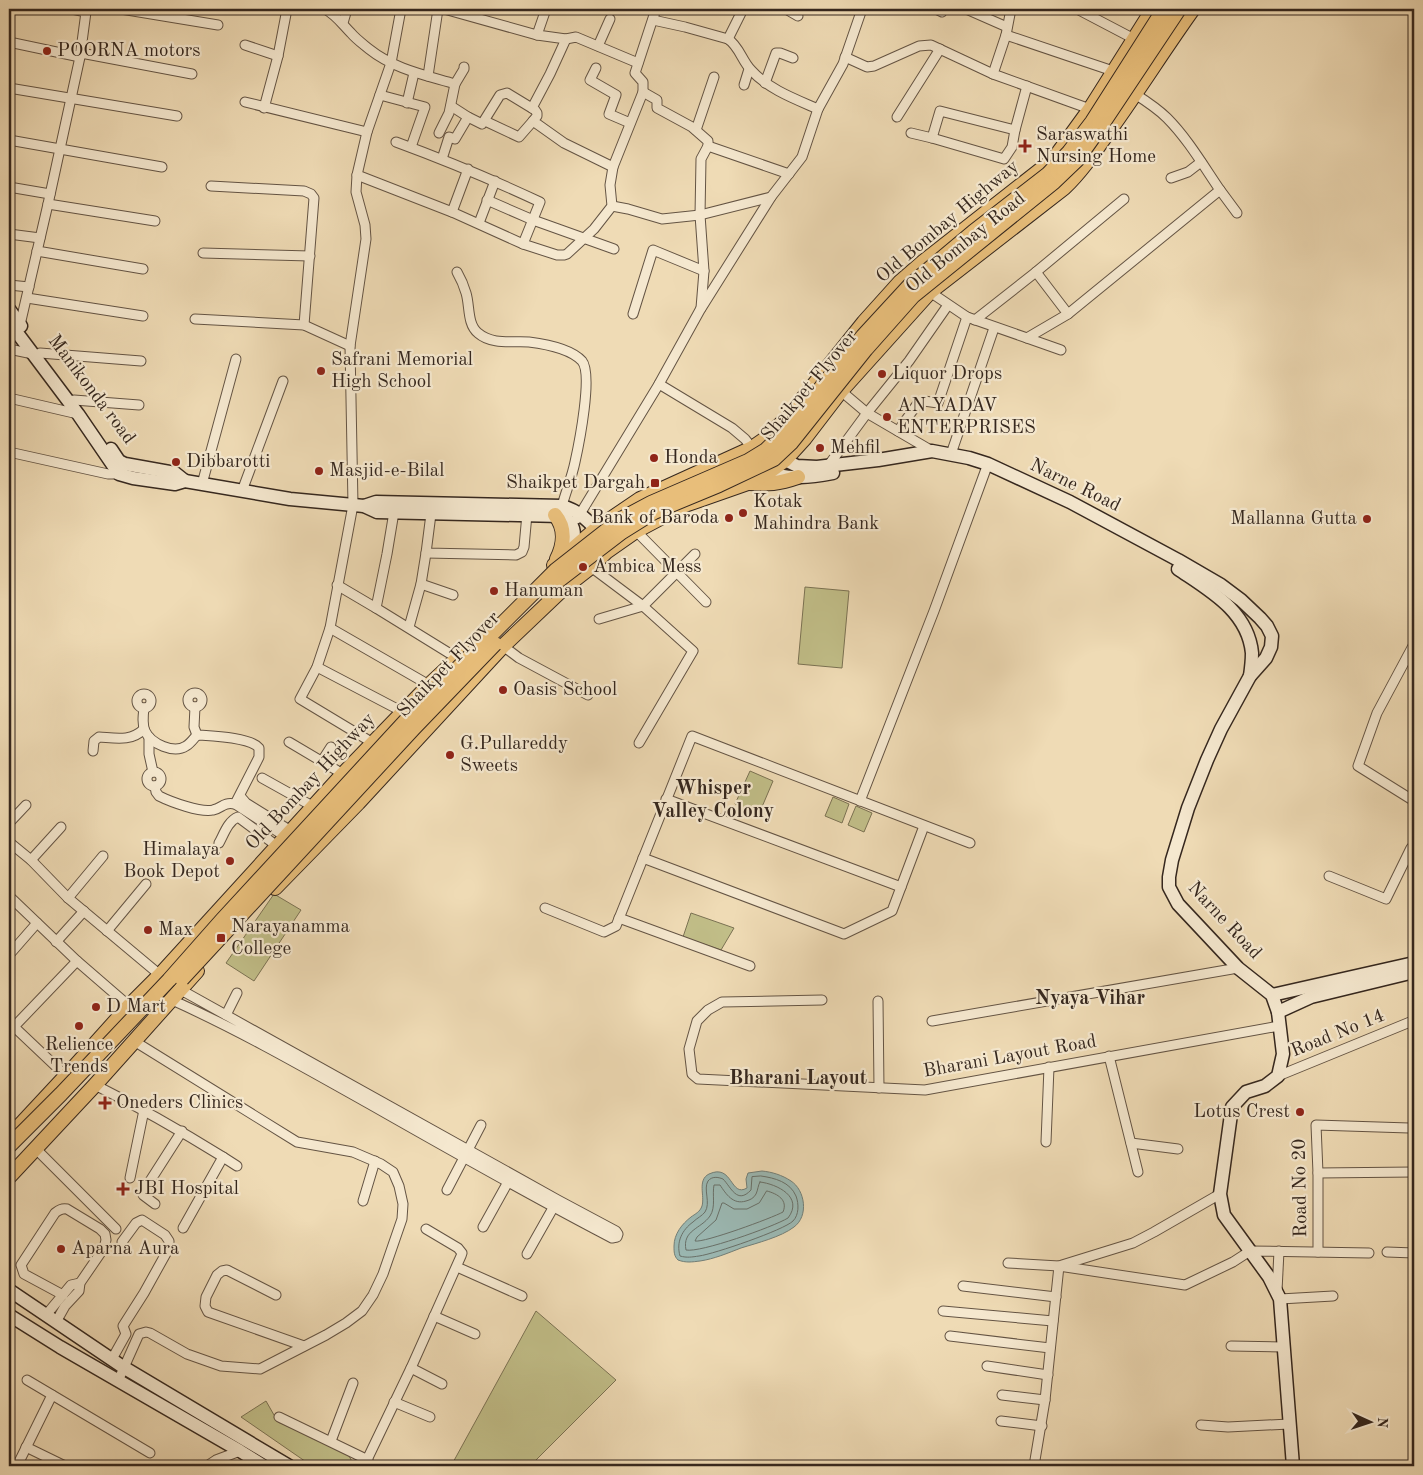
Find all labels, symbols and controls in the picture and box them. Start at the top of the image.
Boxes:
place label: POORNA motors [57,42,201,61]
marker: POORNA motors [41,45,53,57]
place label: Saraswathi Nursing Home [1036,126,1156,167]
marker: Saraswathi Nursing Home [1018,139,1032,153]
street label: Old Bombay Highway [873,157,1023,287]
street label: Old Bombay Road [903,189,1029,297]
street label: Shaikpet Flyover [758,327,862,445]
street label: Manikonda road [44,332,138,448]
place label: Safrani Memorial High School [331,351,473,392]
marker: Safrani Memorial High School [315,365,327,377]
place label: Liquor Drops [892,365,1002,384]
marker: Liquor Drops [876,368,888,380]
place label: AN YADAV ENTERPRISES [897,397,1036,438]
marker: AN YADAV ENTERPRISES [881,411,893,423]
place label: Mehfil [830,439,880,458]
marker: Mehfil [814,442,826,454]
place label: Honda [664,449,719,468]
marker: Honda [648,452,660,464]
place label: Dibbarotti [186,453,270,472]
marker: Dibbarotti [170,456,182,468]
street label: Narne Road [1027,456,1123,516]
place label: Masjid-e-Bilal [329,462,444,481]
marker: Masjid-e-Bilal [313,465,325,477]
place label: Shaikpet Dargah [506,474,645,493]
marker: Shaikpet Dargah [649,477,661,489]
place label: Kotak Mahindra Bank [753,493,879,534]
marker: Kotak Mahindra Bank [737,507,749,519]
place label: Bank of Baroda [591,509,720,528]
place label: Mallanna Gutta [1230,510,1358,529]
marker: Bank of Baroda [723,512,735,524]
marker: Mallanna Gutta [1361,513,1373,525]
place label: Ambica Mess [593,558,702,577]
marker: Ambica Mess [577,561,589,573]
place label: Hanuman [504,582,584,601]
marker: Hanuman [488,585,500,597]
street label: Shaikpet Flyover [394,608,504,721]
place label: Oasis School [513,681,617,700]
marker: Oasis School [497,684,509,696]
street label: Old Bombay Highway [243,710,379,854]
place label: G.Pullareddy Sweets [460,735,568,776]
marker: G.Pullareddy Sweets [444,749,456,761]
district label: Whisper Valley Colony [652,779,774,822]
place label: Himalaya Book Depot [123,841,221,882]
marker: Himalaya Book Depot [224,855,236,867]
street label: Narne Road [1183,879,1265,964]
place label: Narayanamma College [231,918,351,959]
place label: Max [158,921,193,940]
marker: Max [142,924,154,936]
marker: Narayanamma College [215,932,227,944]
district label: Nyaya Vihar [1035,989,1145,1009]
place label: D Mart [106,998,166,1017]
marker: D Mart [90,1001,102,1013]
street label: Road No 14 [1289,1007,1387,1061]
marker: Relience Trends [73,1020,85,1032]
street label: Bharani Layout Road [922,1032,1098,1082]
place label: Relience Trends [45,1036,113,1077]
district label: Bharani Layout [729,1069,867,1089]
place label: Oneders Clinics [116,1094,243,1113]
marker: Oneders Clinics [98,1096,112,1110]
place label: Lotus Crest [1193,1103,1290,1122]
marker: Lotus Crest [1294,1106,1306,1118]
street label: Road No 20 [1291,1138,1311,1238]
place label: JBI Hospital [134,1180,239,1199]
marker: JBI Hospital [116,1182,130,1196]
place label: Aparna Aura [71,1240,180,1259]
marker: Aparna Aura [55,1243,67,1255]
north arrow [1346,1398,1396,1448]
text: N [1375,1417,1389,1429]

